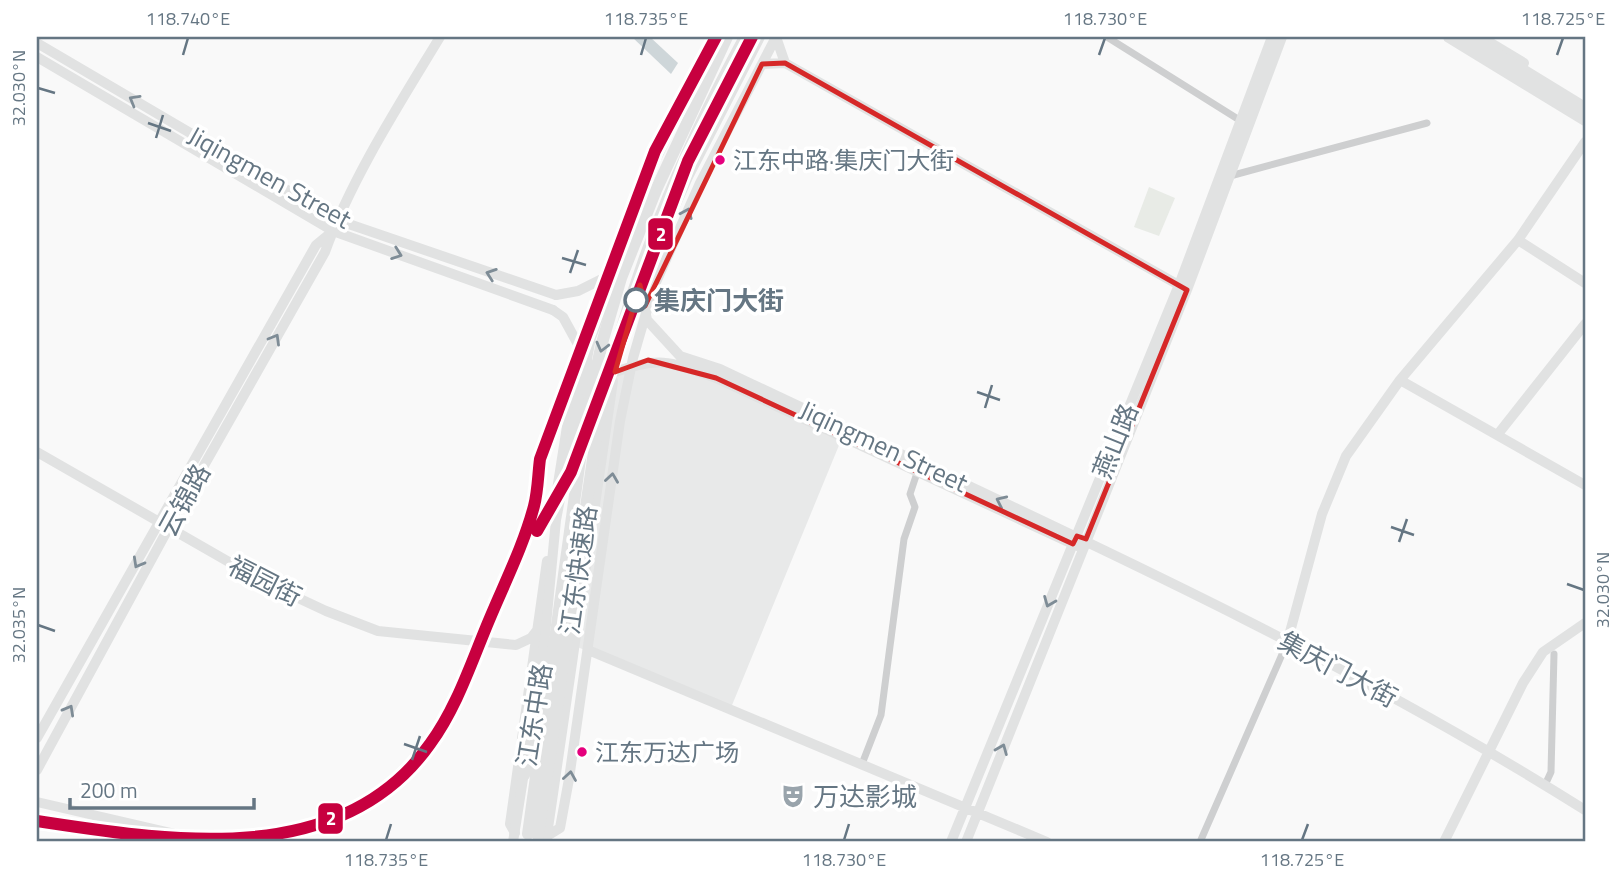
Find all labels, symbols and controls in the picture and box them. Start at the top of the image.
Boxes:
text: 118.740°E [146,5,230,32]
text: 118.735°E [604,5,688,32]
text: 118.730°E [1063,5,1147,32]
text: 118.725°E [1521,5,1605,32]
text: 32.030°N [5,50,32,126]
one-way arrow [129,95,142,108]
street label: Jiqingmen Street [181,116,359,238]
place label: 江东中路·集庆门大街 [733,142,954,178]
marker: 江东中路·集庆门大街 [713,153,727,167]
one-way arrow [679,208,693,221]
line badge: 2 [647,217,674,251]
text: 2 [656,219,666,248]
one-way arrow [391,246,403,260]
one-way arrow [485,268,497,282]
place label: 集庆门大街 [654,281,784,320]
marker: 集庆门大街 [624,288,648,312]
one-way arrow [267,334,280,347]
one-way arrow [596,340,610,352]
street label: Jiqingmen Street [794,390,974,502]
street label: 燕山路 [1082,398,1148,484]
street label: 云锦路 [148,456,220,544]
one-way arrow [604,472,619,484]
one-way arrow [996,495,1008,509]
street label: 江东快速路 [550,503,606,637]
street label: 福园街 [221,546,309,616]
text: 32.030°N [1589,552,1616,628]
one-way arrow [133,556,146,568]
text: 32.035°N [5,587,32,663]
one-way arrow [1044,595,1058,607]
street label: 集庆门大街 [1271,621,1405,717]
street label: 江东中路 [507,661,561,769]
one-way arrow [61,705,75,717]
place label: 江东万达广场 [595,734,739,770]
one-way arrow [994,744,1008,756]
marker: 江东万达广场 [575,745,589,759]
scale bar [70,767,254,811]
one-way arrow [562,770,577,782]
text: 200 m [80,774,137,806]
place label: 万达影城 [813,777,917,816]
theatre icon: 万达影城 [779,782,807,810]
line badge: 2 [317,802,344,835]
text: 2 [326,803,336,832]
text: 118.735°E [344,846,428,873]
text: 118.730°E [802,846,886,873]
text: 118.725°E [1260,846,1344,873]

